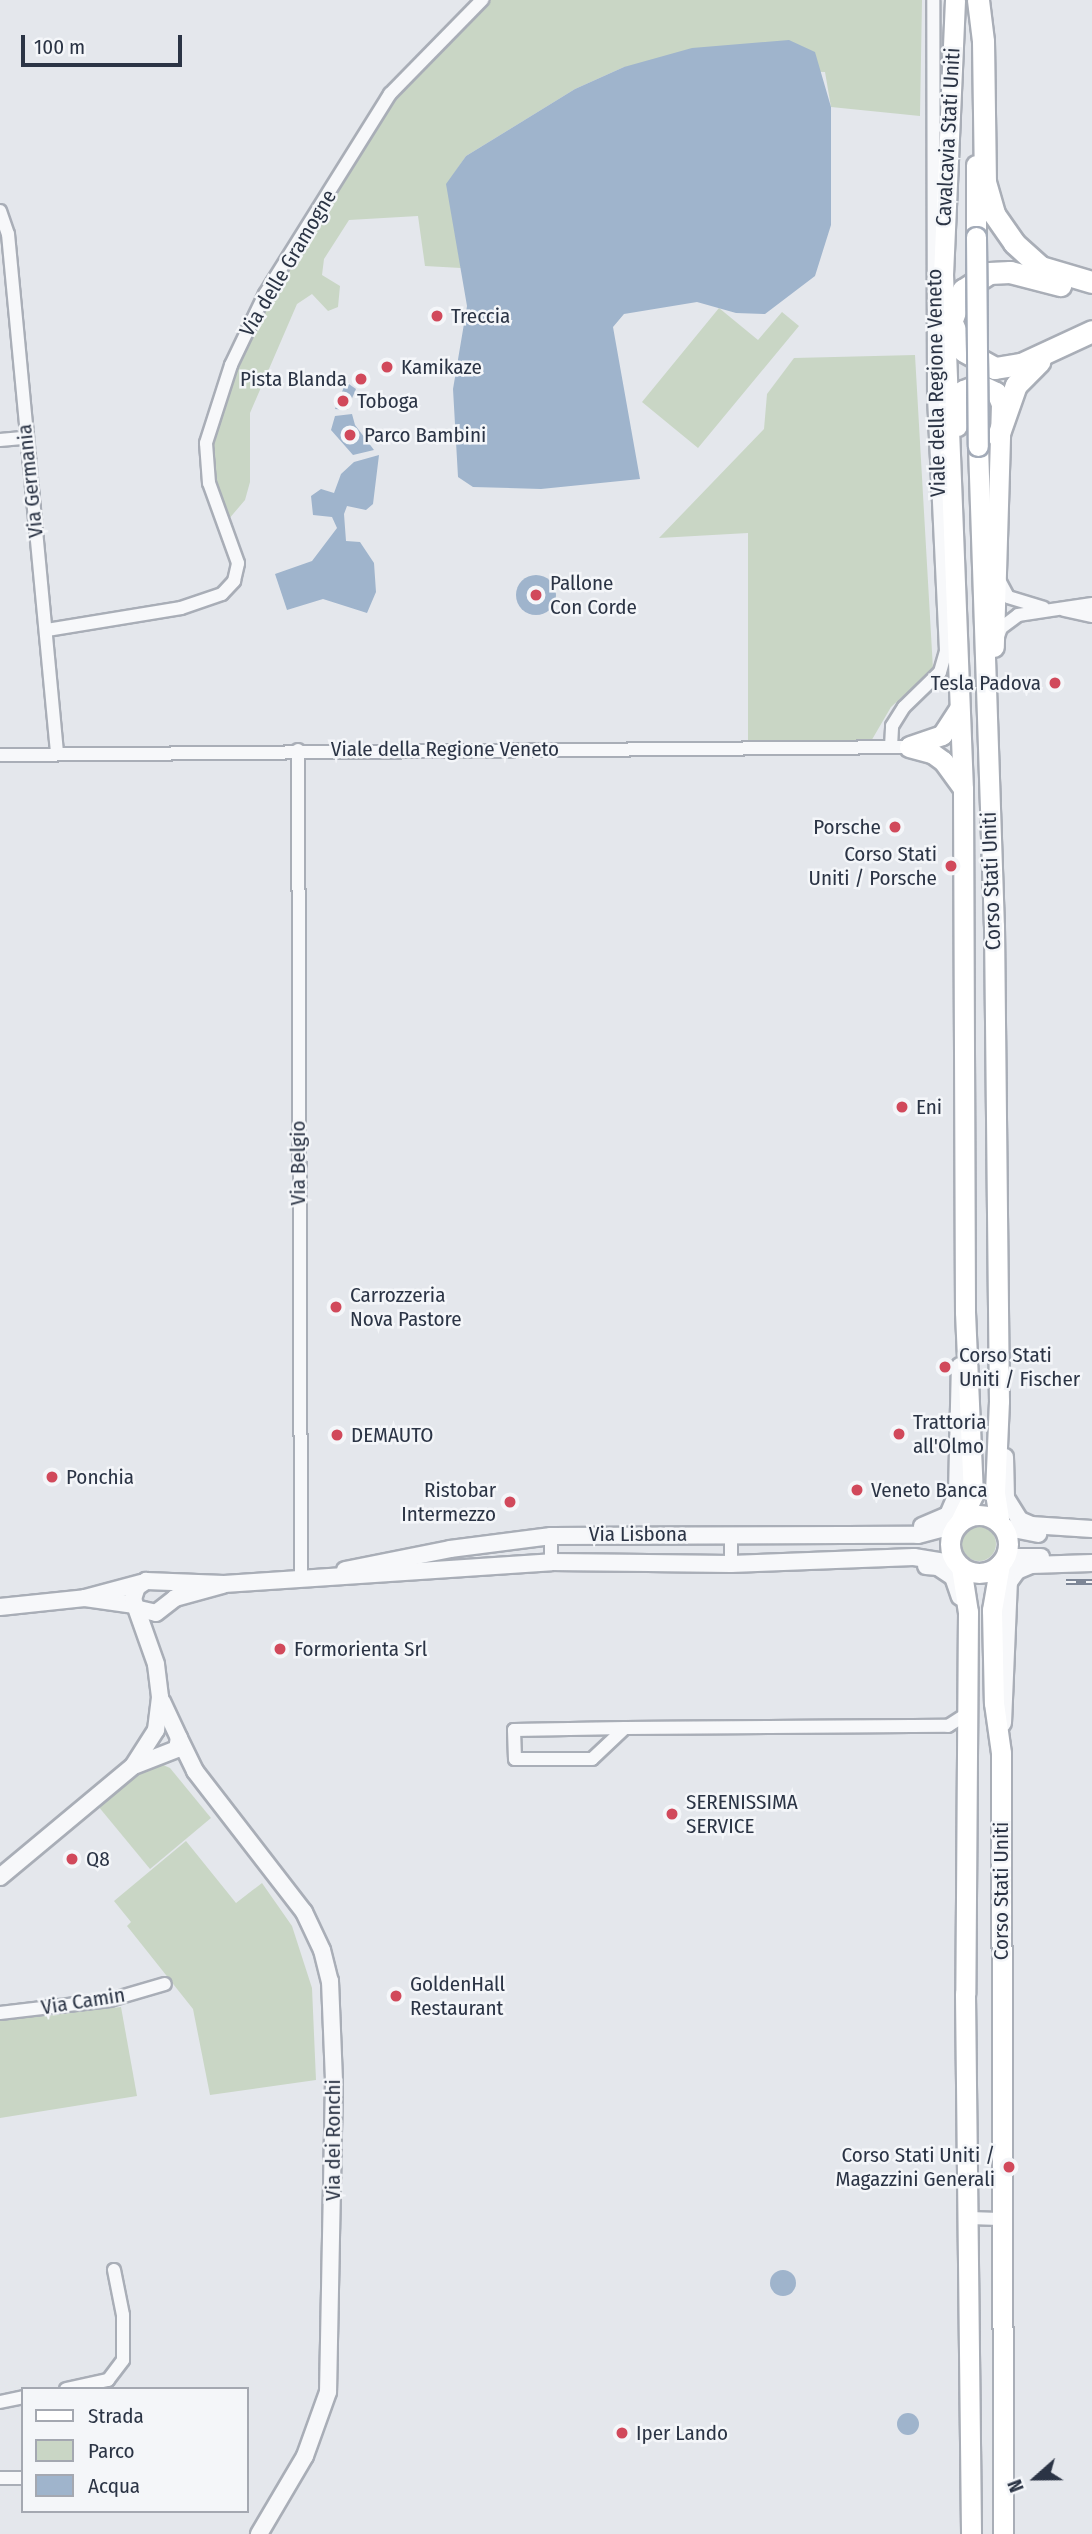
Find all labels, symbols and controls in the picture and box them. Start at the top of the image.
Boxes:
scale bar [24,21,186,65]
text: 100 m [34,34,85,60]
street label: Cavalcavia Stati Uniti [931,47,965,227]
street label: Via delle Gramogne [234,185,342,341]
street label: Viale della Regione Veneto [921,269,951,497]
place label: Treccia [451,303,510,329]
marker: Treccia [429,308,445,324]
place label: Kamikaze [401,354,482,380]
marker: Kamikaze [379,359,395,375]
place label: Pista Blanda [240,366,347,392]
marker: Pista Blanda [353,371,369,387]
place label: Toboga [357,388,419,414]
marker: Toboga [335,393,351,409]
place label: Parco Bambini [364,422,486,448]
street label: Via Germania [12,423,48,539]
marker: Parco Bambini [342,427,358,443]
place label: Pallone Con Corde [550,570,637,620]
marker: Pallone Con Corde [528,587,544,603]
place label: Tesla Padova [931,670,1041,696]
marker: Tesla Padova [1047,675,1063,691]
street label: Viale della Regione Veneto [331,736,559,762]
street label: Corso Stati Uniti [976,811,1006,951]
place label: Porsche [813,814,881,840]
marker: Porsche [887,819,903,835]
place label: Corso Stati Uniti / Porsche [809,841,937,891]
marker: Corso Stati Uniti / Porsche [943,858,959,874]
place label: Eni [916,1094,942,1120]
marker: Eni [894,1099,910,1115]
street label: Via Belgio [285,1121,311,1205]
place label: Carrozzeria Nova Pastore [350,1282,462,1332]
marker: Carrozzeria Nova Pastore [328,1299,344,1315]
place label: Corso Stati Uniti / Fischer [959,1342,1080,1392]
marker: Corso Stati Uniti / Fischer [937,1359,953,1375]
place label: Trattoria all'Olmo [913,1409,986,1459]
place label: DEMAUTO [351,1422,433,1448]
marker: Trattoria all'Olmo [891,1426,907,1442]
marker: DEMAUTO [329,1427,345,1443]
place label: Ponchia [66,1464,134,1490]
marker: Ponchia [44,1469,60,1485]
place label: Ristobar Intermezzo [401,1477,496,1527]
place label: Veneto Banca [871,1477,987,1503]
marker: Veneto Banca [849,1482,865,1498]
marker: Ristobar Intermezzo [502,1494,518,1510]
street label: Via Lisbona [589,1521,687,1547]
place label: Formorienta Srl [294,1636,427,1662]
marker: Formorienta Srl [272,1641,288,1657]
place label: SERENISSIMA SERVICE [686,1789,798,1839]
marker: SERENISSIMA SERVICE [664,1806,680,1822]
street label: Corso Stati Uniti [988,1822,1014,1960]
place label: Q8 [86,1846,110,1872]
marker: Q8 [64,1851,80,1867]
place label: GoldenHall Restaurant [410,1971,505,2021]
street label: Via Camin [39,1982,127,2020]
marker: GoldenHall Restaurant [388,1988,404,2004]
street label: Via dei Ronchi [320,2079,346,2201]
place label: Corso Stati Uniti / Magazzini Generali [836,2142,995,2192]
marker: Corso Stati Uniti / Magazzini Generali [1001,2159,1017,2175]
legend [21,2387,248,2513]
text: Strada [88,2403,144,2429]
place label: Iper Lando [636,2420,728,2446]
marker: Iper Lando [614,2425,630,2441]
text: Parco [88,2438,135,2464]
north arrow [1001,2443,1071,2513]
text: Acqua [88,2473,140,2499]
text: N [1003,2476,1029,2495]

